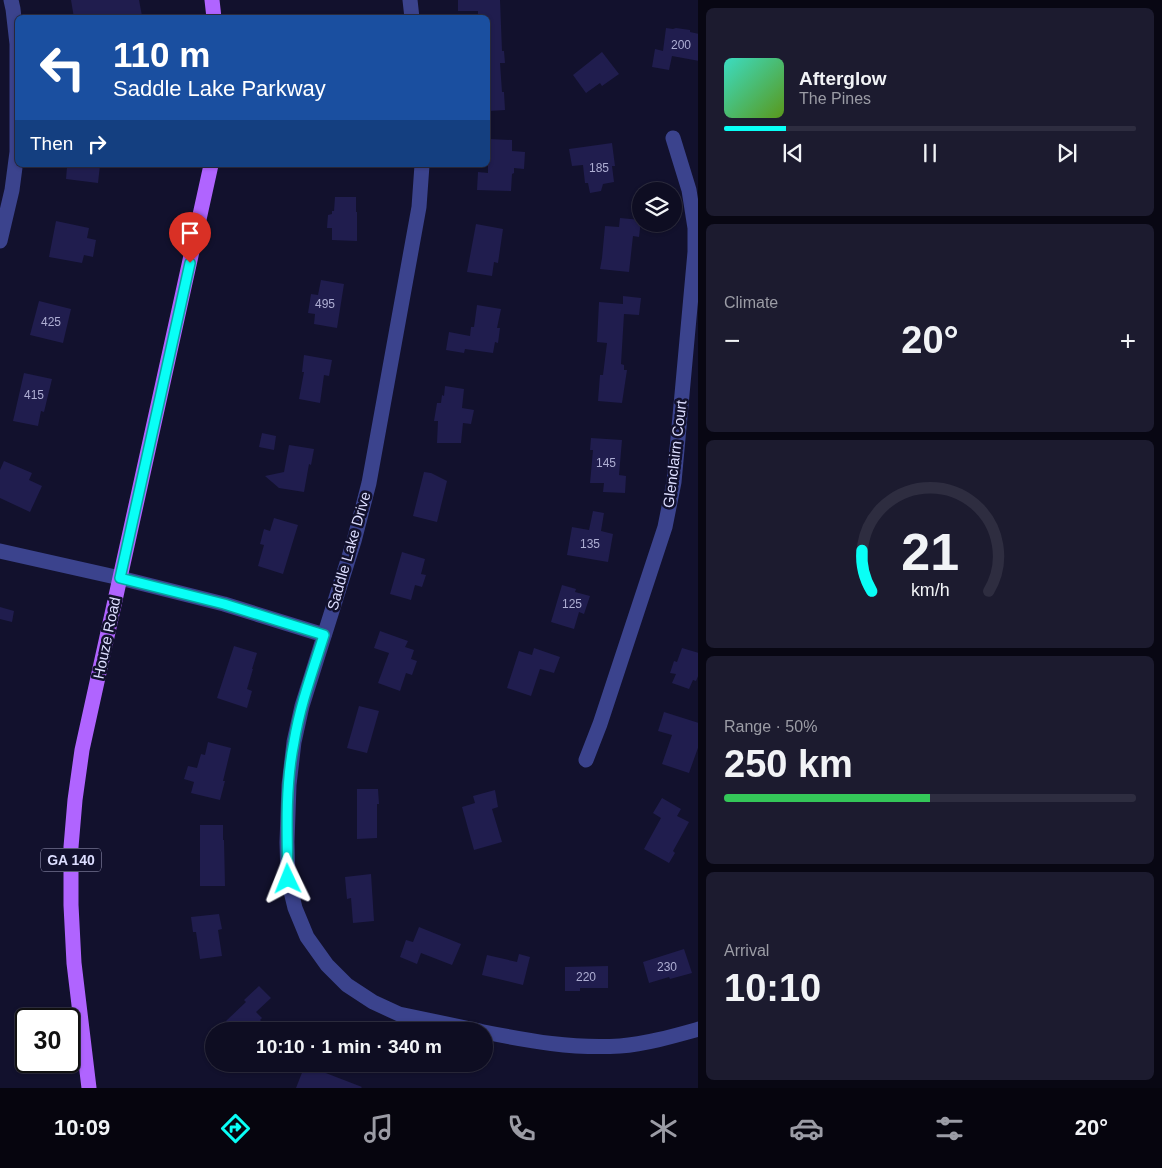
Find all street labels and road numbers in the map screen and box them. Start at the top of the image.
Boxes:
street label: Glenclairn Court [659,398,690,509]
street label: Saddle Lake Drive [323,490,374,612]
street label: Houze Road [90,595,123,680]
road number: GA 140 [41,848,101,872]

